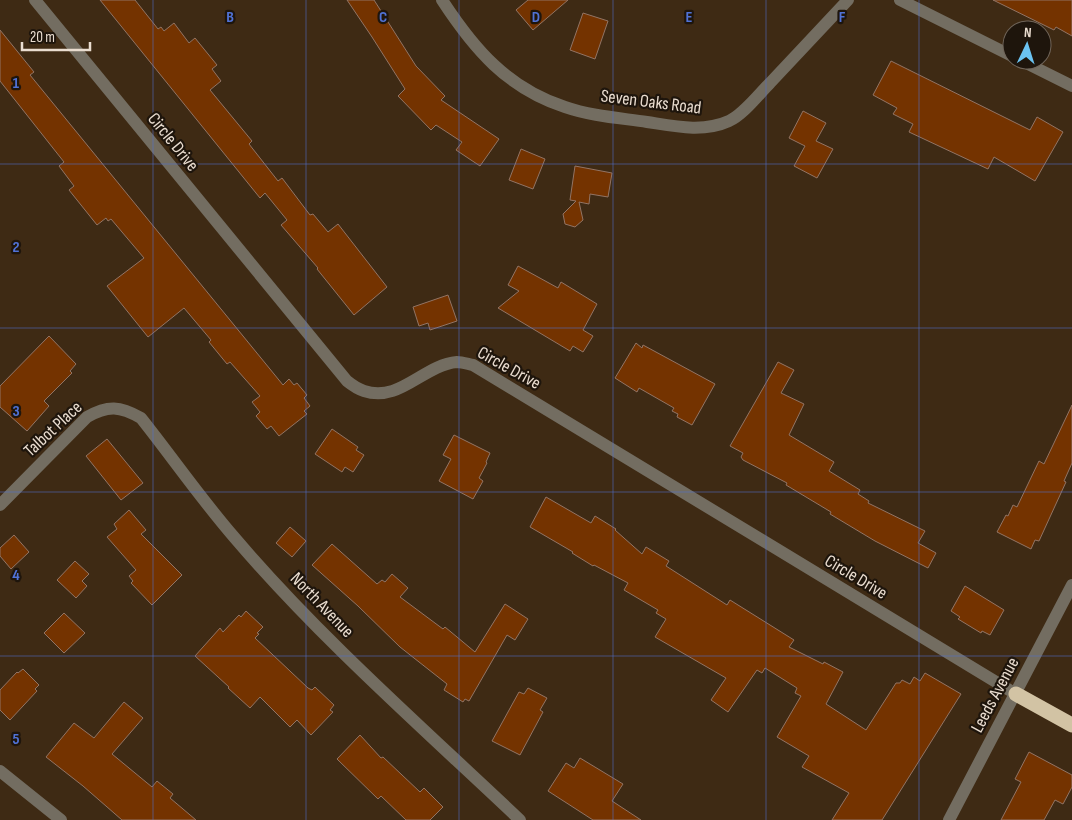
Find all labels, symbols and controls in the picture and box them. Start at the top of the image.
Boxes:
text: B [226,8,234,27]
text: C [379,8,387,27]
text: D [532,8,540,27]
text: E [686,8,693,27]
text: F [839,8,846,27]
scale bar [22,20,90,52]
north arrow [1002,20,1052,70]
text: N [1024,24,1032,41]
text: 20 m [30,28,55,47]
text: 1 [13,74,20,93]
street label: Seven Oaks Road [600,85,702,119]
street label: Circle Drive [143,109,203,175]
text: 2 [12,238,20,257]
street label: Circle Drive [474,342,544,394]
street label: Talbot Place [20,397,86,461]
text: 3 [12,402,20,421]
street label: Circle Drive [821,550,891,604]
text: 4 [12,566,20,585]
street label: North Avenue [286,568,358,642]
street label: Leeds Avenue [967,654,1023,736]
text: 5 [12,730,20,749]

